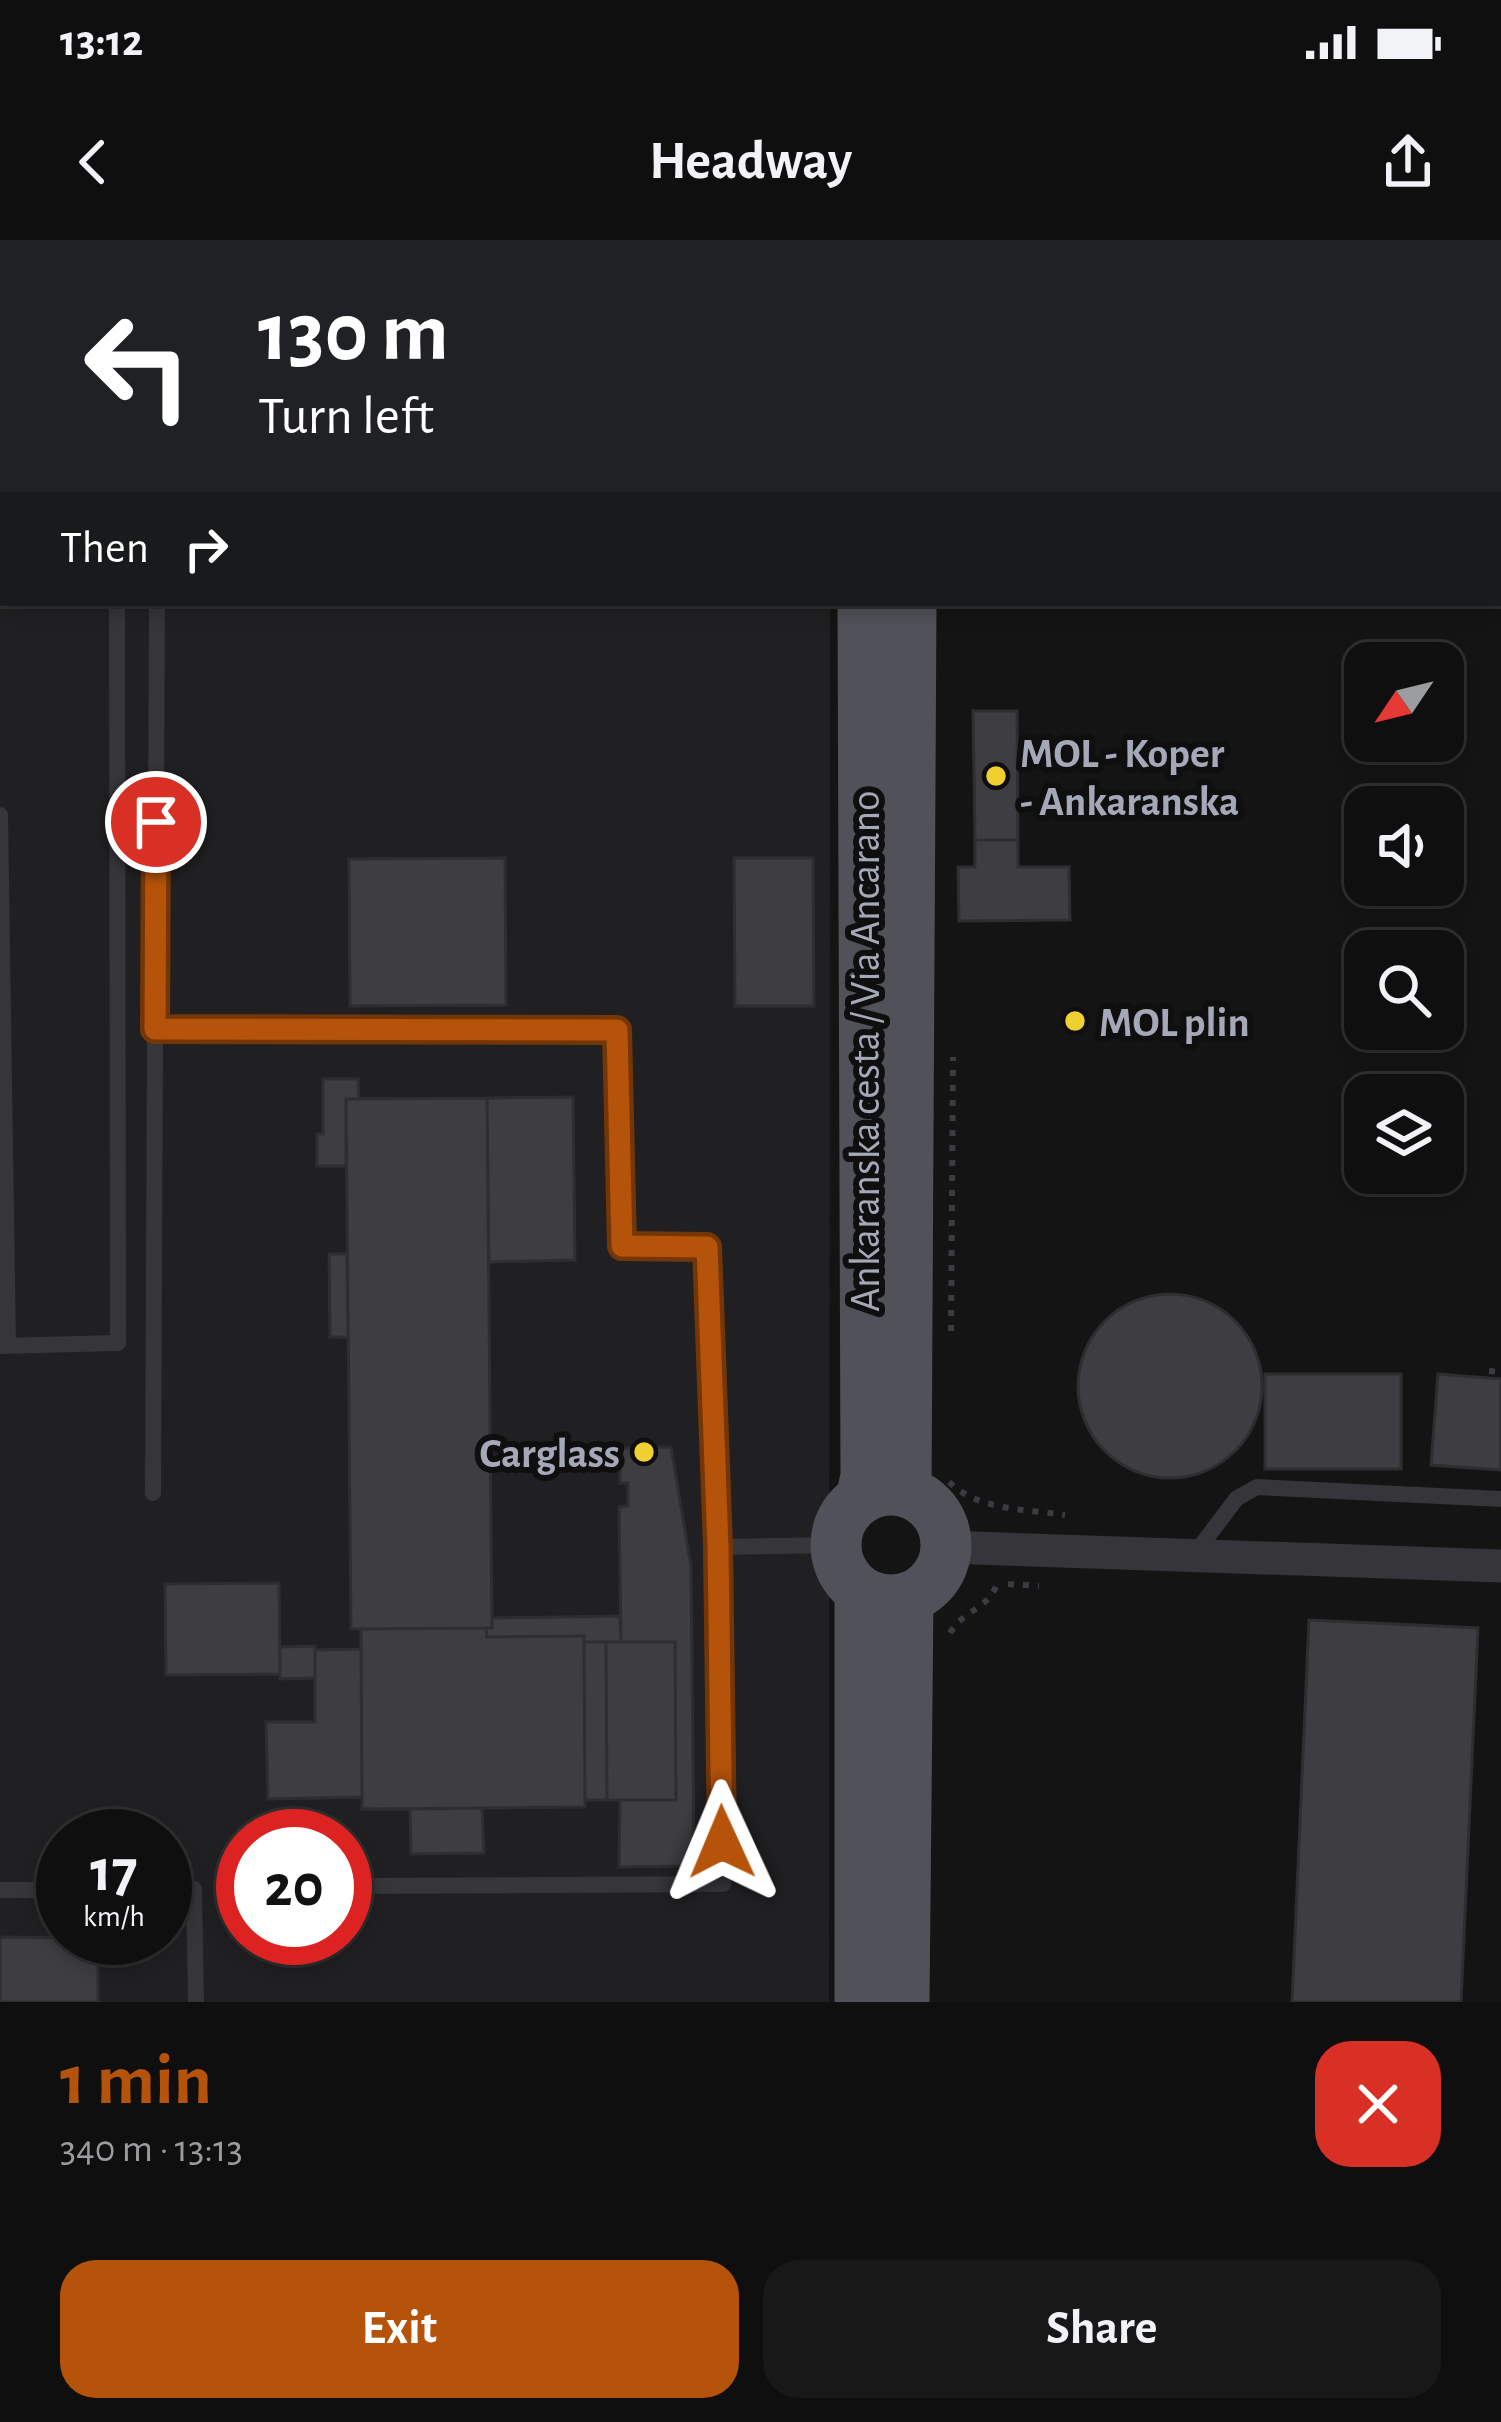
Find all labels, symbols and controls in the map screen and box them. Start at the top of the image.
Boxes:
text: 13:12 [60,19,143,64]
icon: back [60,129,126,195]
icon: share [1375,129,1441,195]
text: Headway [649,135,852,189]
icon: left [60,288,216,444]
text: 130 m [258,292,449,376]
text: Turn left [258,390,434,444]
icon: right [173,516,239,582]
text: Then [60,526,149,571]
north arrow [1344,642,1464,762]
map controls [1344,642,1464,1194]
place label: MOL - Koper - Ankaranska [1020,733,1239,823]
marker: MOL - Koper - Ankaranska [983,763,1009,789]
pin [105,771,207,873]
button: sound [1344,786,1464,906]
icon: arrive [123,789,189,855]
street label: Ankaranska cesta / Via Ancarano [845,790,887,1312]
button: search [1344,930,1464,1050]
place label: MOL plin [1099,1002,1250,1044]
marker: MOL plin [1062,1008,1088,1034]
button: layers [1344,1074,1464,1194]
place label: Carglass [479,1433,620,1475]
marker: Carglass [631,1439,657,1465]
position arrow [659,1779,785,1905]
speed limit sign: 20 [216,1809,372,1965]
text: 17 [90,1842,138,1902]
text: km/h [83,1902,145,1932]
button: close [1315,2041,1441,2167]
text: 1 min [60,2045,212,2117]
text: 340 m · 13:13 [60,2130,243,2169]
button: Exit [60,2260,739,2398]
button: Share [763,2260,1441,2398]

